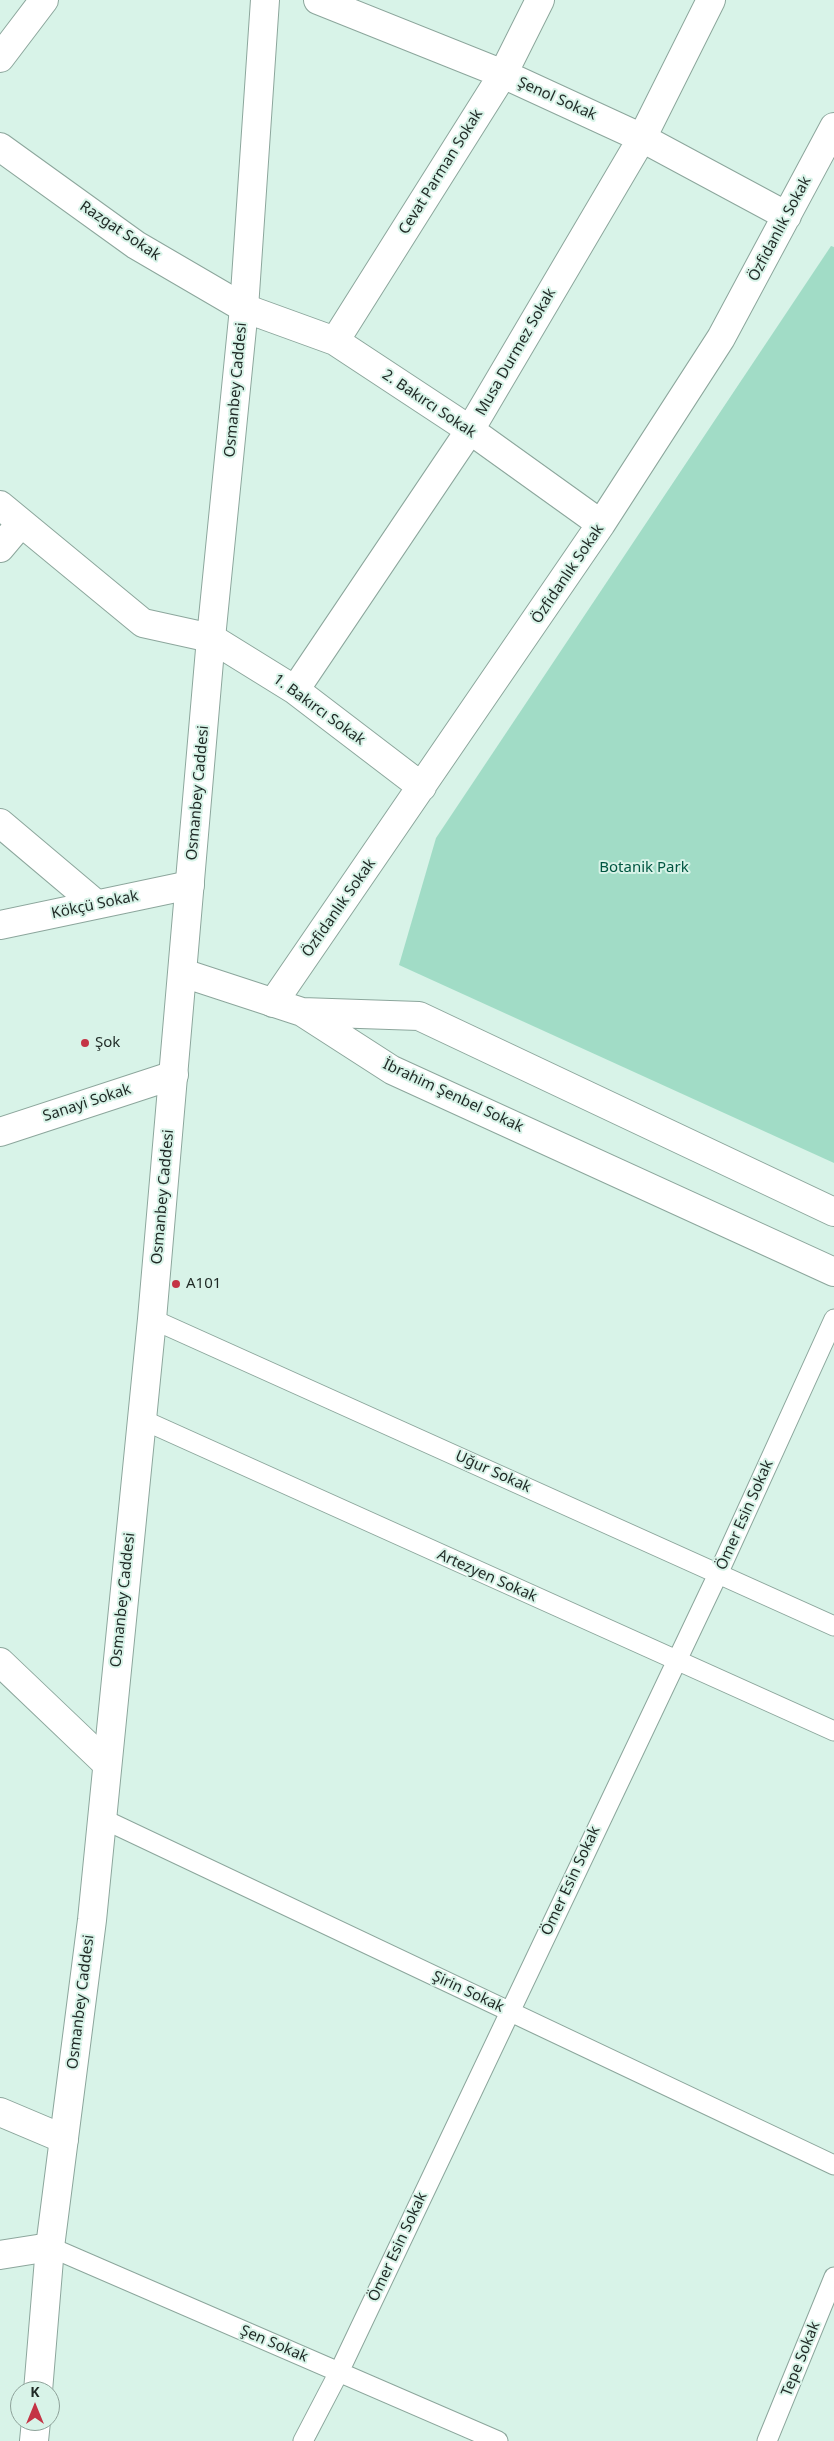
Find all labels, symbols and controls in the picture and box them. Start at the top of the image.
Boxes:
street label: Şenol Sokak [515,74,599,124]
street label: Cevat Parman Sokak [395,106,487,238]
street label: Özfidanlık Sokak [745,174,815,284]
street label: Razgat Sokak [76,197,164,265]
street label: Musa Durmez Sokak [472,285,560,419]
street label: Osmanbey Caddesi [221,322,251,458]
street label: 2. Bakırcı Sokak [379,366,479,442]
street label: Özfidanlık Sokak [528,521,608,627]
street label: 1. Bakırcı Sokak [270,671,368,749]
street label: Osmanbey Caddesi [183,725,213,861]
street label: Özfidanlık Sokak [298,855,380,961]
park label: Botanik Park [599,859,689,877]
street label: Kökçü Sokak [50,887,140,923]
place label: Şok [95,1034,120,1052]
marker: Şok [79,1037,91,1049]
street label: İbrahim Şenbel Sokak [380,1056,526,1136]
street label: Sanayi Sokak [41,1080,133,1126]
street label: Osmanbey Caddesi [148,1129,178,1265]
place label: A101 [186,1275,221,1293]
marker: A101 [170,1278,182,1290]
street label: Uğur Sokak [452,1447,534,1497]
street label: Ömer Esin Sokak [713,1457,777,1573]
street label: Osmanbey Caddesi [107,1532,139,1668]
street label: Artezyen Sokak [434,1546,540,1606]
street label: Ömer Esin Sokak [538,1823,604,1939]
street label: Osmanbey Caddesi [64,1934,98,2070]
street label: Şirin Sokak [429,1968,507,2016]
street label: Ömer Esin Sokak [365,2189,431,2305]
street label: Tepe Sokak [778,2319,824,2399]
street label: Şen Sokak [238,2322,310,2366]
north arrow [10,2381,60,2431]
text: K [30,2382,40,2401]

